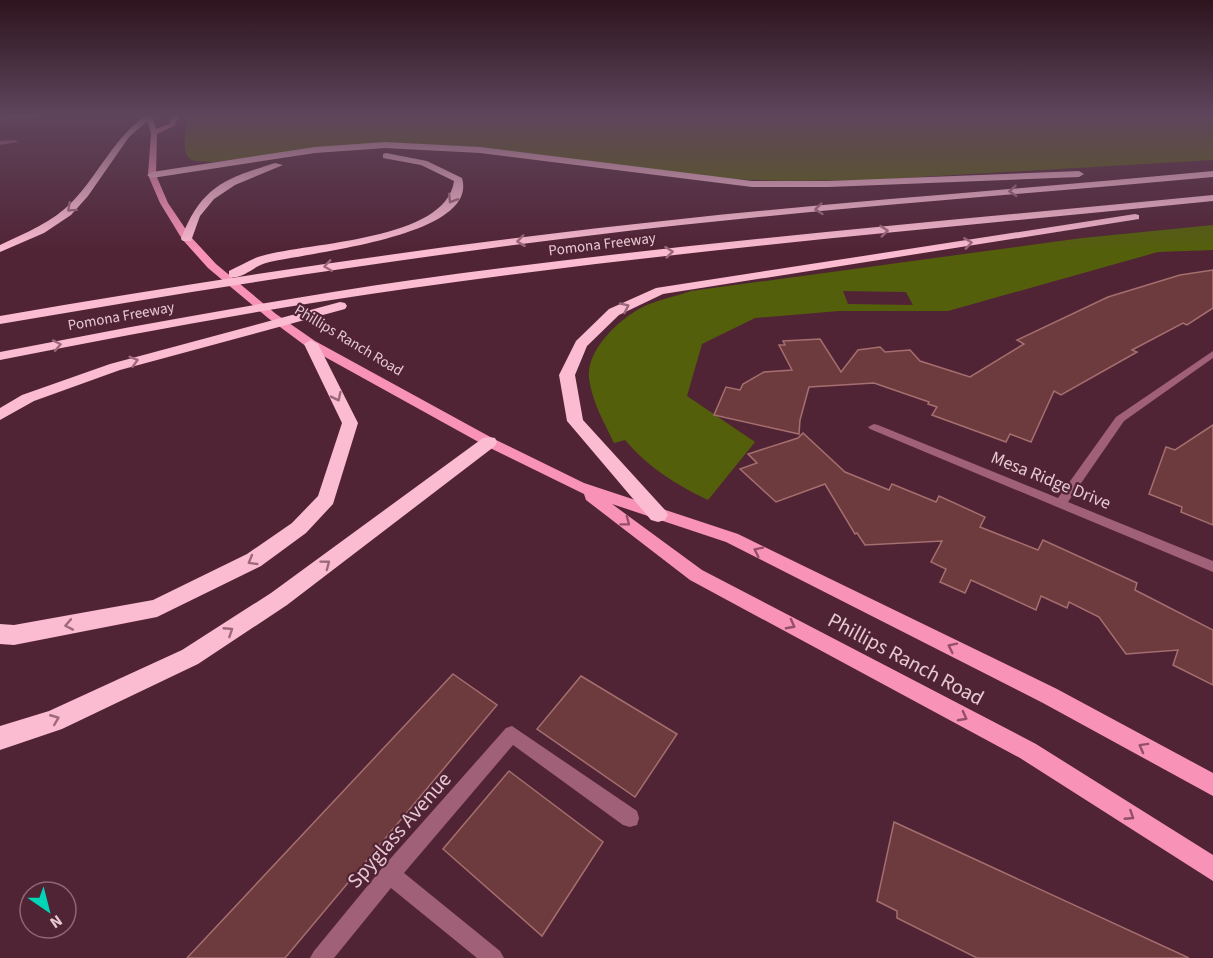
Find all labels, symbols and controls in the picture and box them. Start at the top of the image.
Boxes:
one-way arrow [1009,184,1018,197]
one-way arrow [448,193,459,203]
one-way arrow [67,201,77,212]
one-way arrow [815,202,824,215]
one-way arrow [880,225,889,238]
street label: Pomona Freeway [547,227,657,261]
one-way arrow [516,234,525,247]
one-way arrow [963,238,973,250]
one-way arrow [665,246,674,259]
one-way arrow [323,260,332,272]
street label: Pomona Freeway [66,297,176,336]
street label: Phillips Ranch Road [290,300,407,381]
one-way arrow [618,302,629,314]
one-way arrow [52,339,62,352]
one-way arrow [128,356,139,368]
one-way arrow [329,390,341,401]
street label: Mesa Ridge Drive [987,445,1115,516]
one-way arrow [619,515,630,526]
one-way arrow [753,547,764,559]
one-way arrow [247,554,258,565]
one-way arrow [320,560,331,571]
street label: Phillips Ranch Road [823,605,989,713]
one-way arrow [64,618,74,631]
one-way arrow [785,618,795,629]
one-way arrow [223,627,233,639]
one-way arrow [947,643,958,654]
one-way arrow [957,709,968,721]
one-way arrow [49,714,60,726]
one-way arrow [1139,742,1149,754]
street label: Spyglass Avenue [340,765,458,895]
one-way arrow [1124,809,1134,821]
north arrow [18,880,78,940]
text: N [45,909,67,934]

